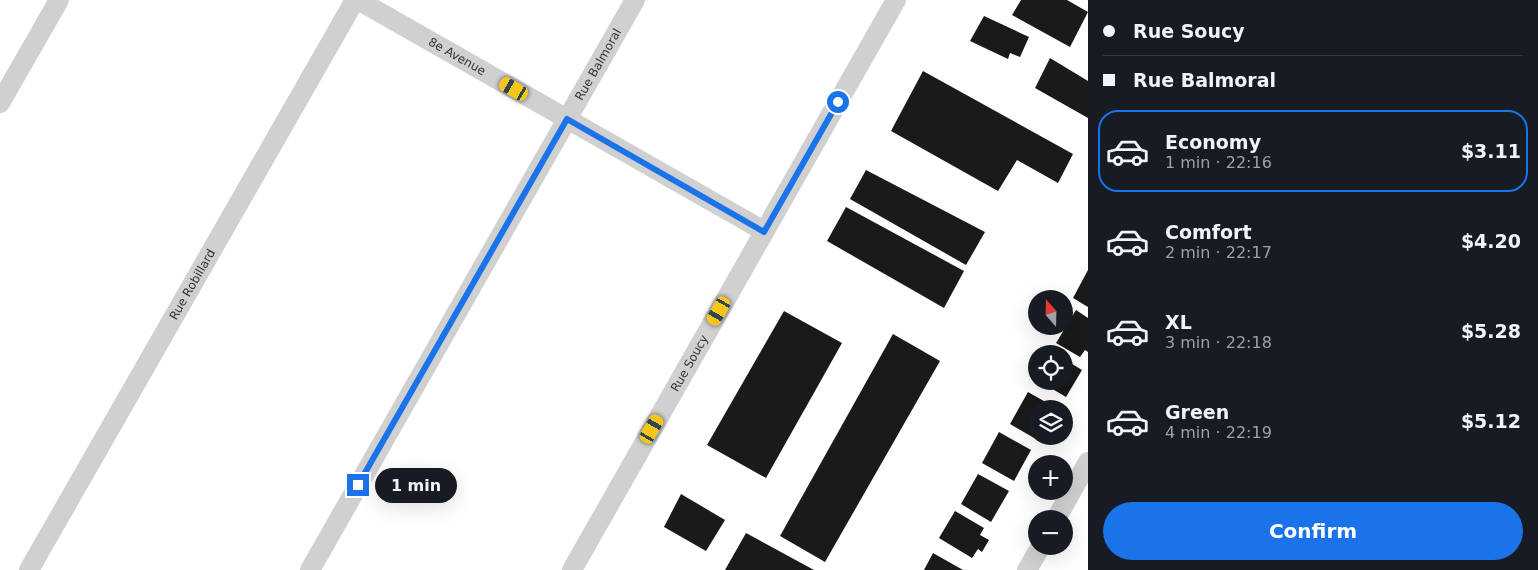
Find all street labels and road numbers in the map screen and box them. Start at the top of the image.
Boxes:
street label: Rue Balmoral [572,26,624,103]
street label: 8e Avenue [426,35,488,78]
street label: Rue Robillard [167,247,218,322]
street label: Rue Soucy [668,332,711,394]

